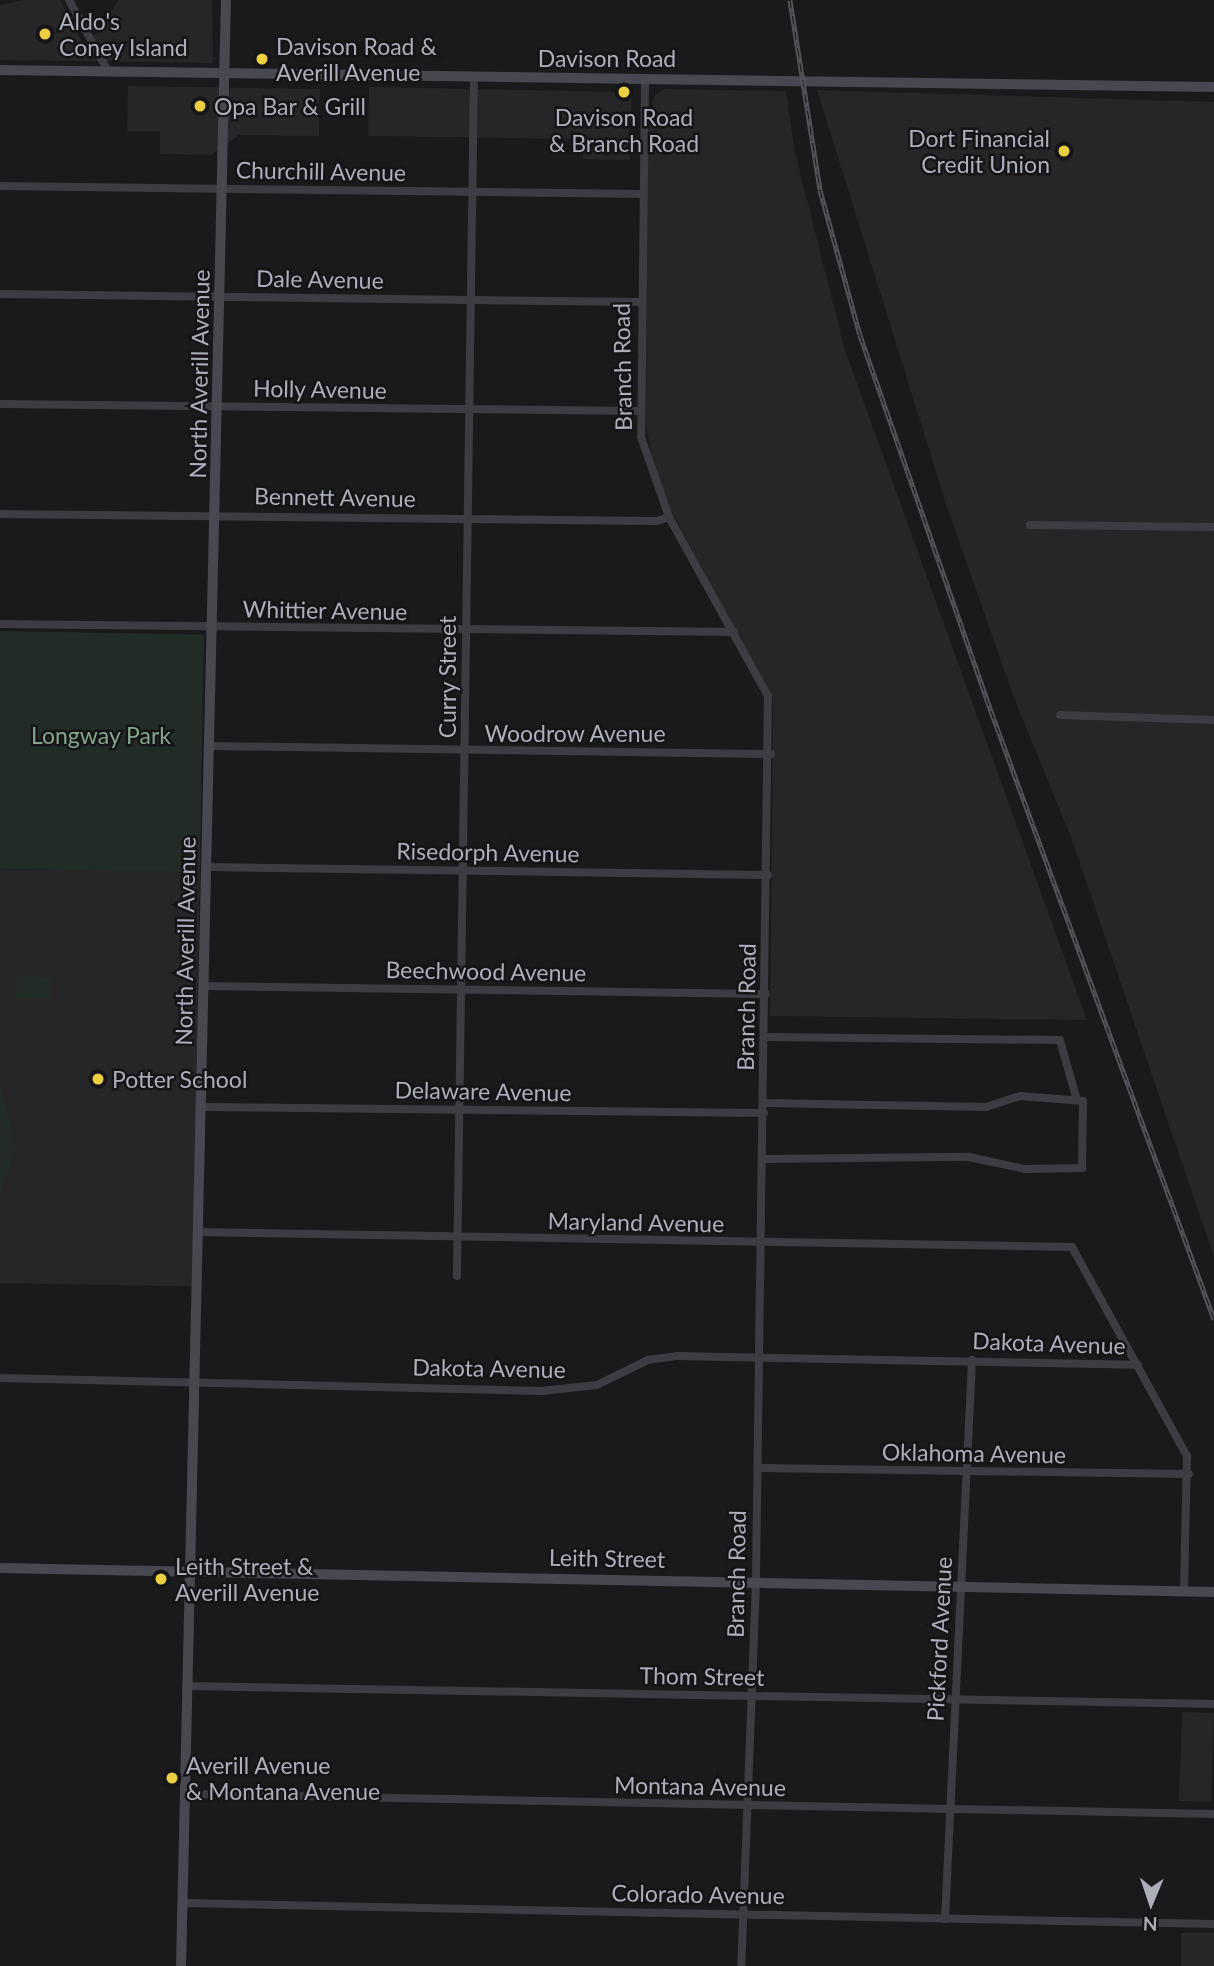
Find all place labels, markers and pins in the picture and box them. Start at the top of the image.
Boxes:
place label: Aldo's Coney Island [59,7,188,61]
marker: Aldo's Coney Island [37,26,53,42]
place label: Davison Road & Averill Avenue [276,32,437,86]
marker: Davison Road & Averill Avenue [254,51,270,67]
marker: Davison Road & Branch Road [616,84,632,100]
place label: Opa Bar & Grill [214,92,366,120]
marker: Opa Bar & Grill [192,98,208,114]
place label: Davison Road & Branch Road [549,103,699,157]
place label: Dort Financial Credit Union [908,124,1050,178]
marker: Dort Financial Credit Union [1056,143,1072,159]
place label: Potter School [112,1065,248,1093]
marker: Potter School [90,1071,106,1087]
place label: Leith Street & Averill Avenue [175,1552,320,1606]
marker: Leith Street & Averill Avenue [153,1571,169,1587]
place label: Averill Avenue & Montana Avenue [186,1751,381,1805]
marker: Averill Avenue & Montana Avenue [164,1770,180,1786]

